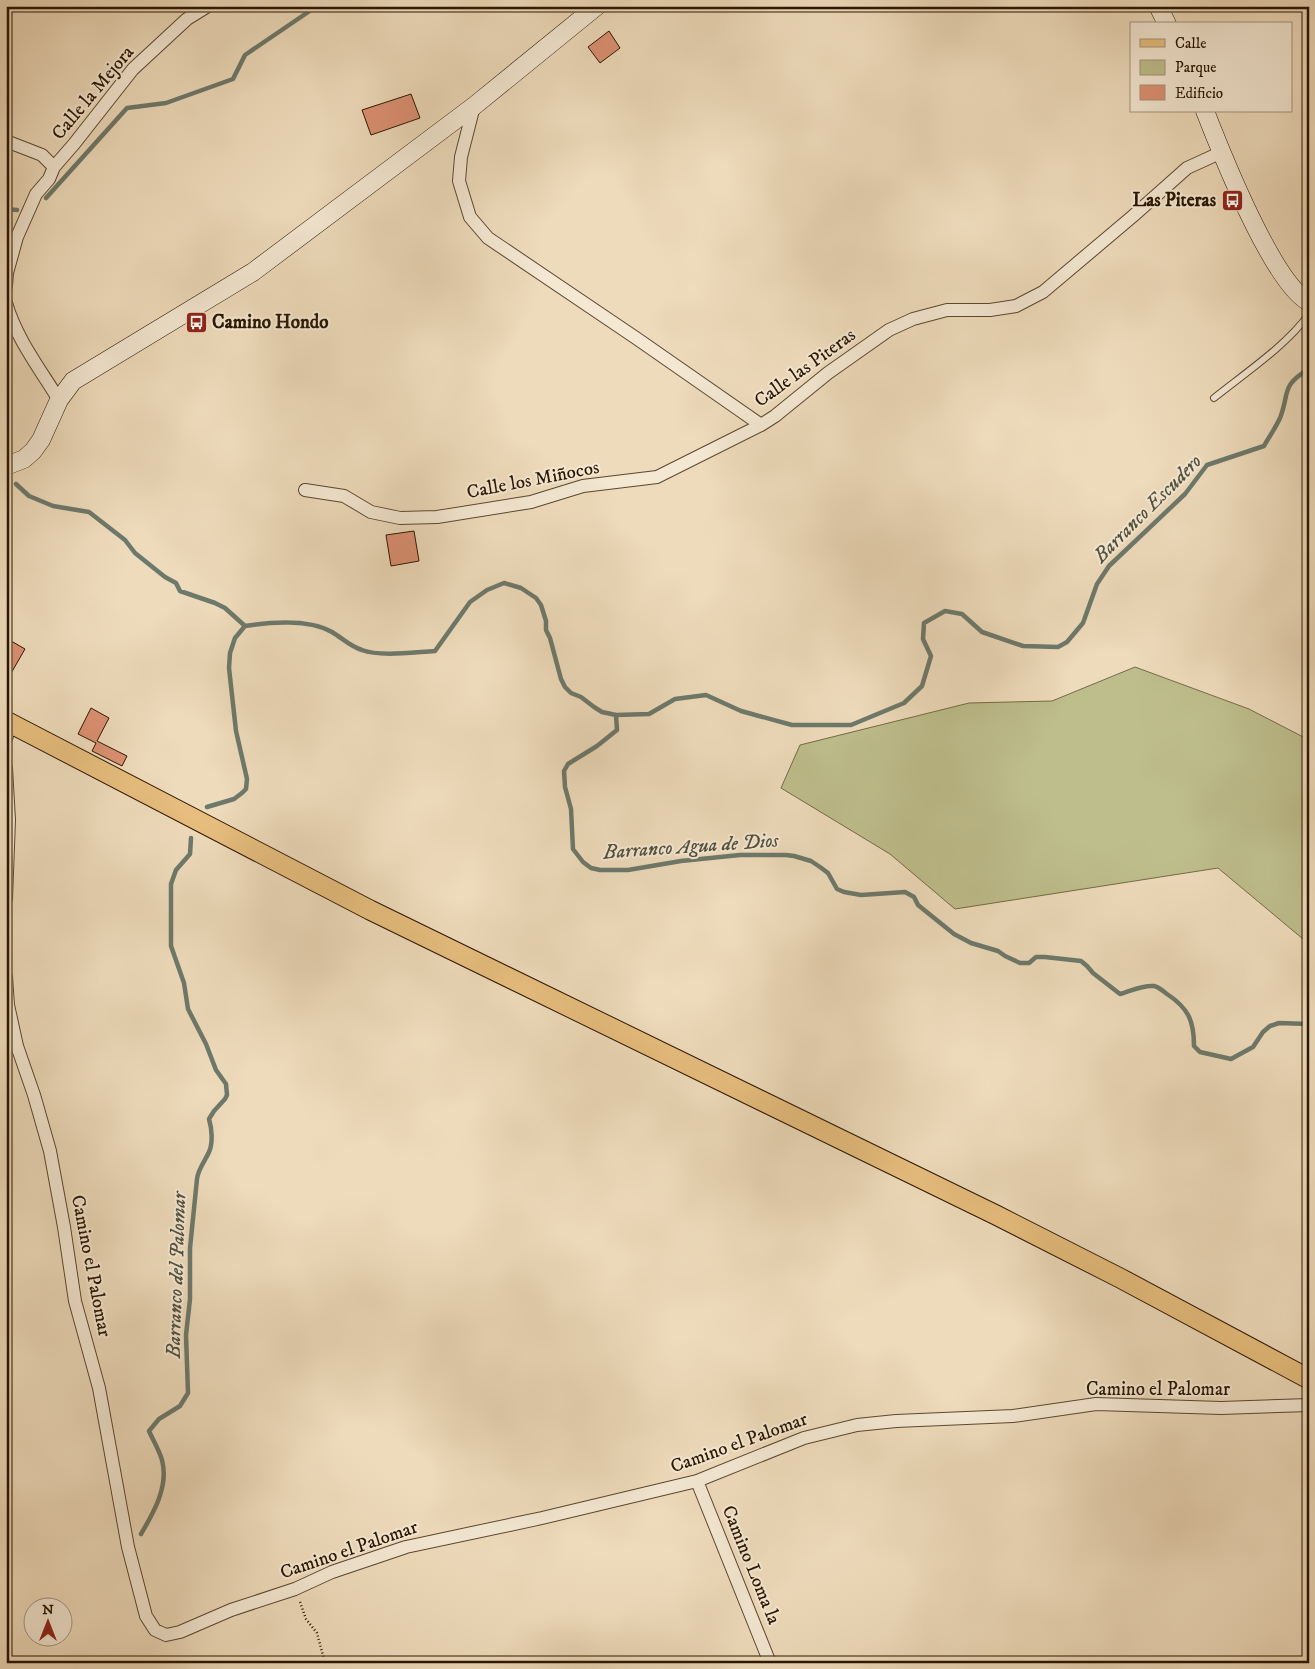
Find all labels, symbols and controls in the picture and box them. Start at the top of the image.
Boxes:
legend [1130,22,1292,112]
text: Calle [1175,34,1207,53]
street label: Calle la Mejora [47,41,139,145]
text: Parque [1175,58,1216,77]
text: Edificio [1175,84,1223,103]
bus stop icon: Las Piteras [1220,188,1244,212]
place label: Las Piteras [1133,189,1217,212]
bus stop icon: Camino Hondo [184,310,208,334]
place label: Camino Hondo [212,311,329,334]
street label: Calle las Piteras [750,324,860,412]
water label: Barranco Escudero [1088,450,1207,569]
street label: Calle los Miñocos [465,456,601,504]
water label: Barranco Agua de Dios [602,828,780,866]
water label: Barranco del Palomar [162,1190,192,1360]
street label: Camino el Palomar [66,1193,116,1339]
street label: Camino el Palomar [1086,1378,1230,1401]
street label: Camino el Palomar [667,1408,811,1478]
street label: Camino Loma la [717,1502,785,1628]
street label: Camino el Palomar [277,1516,421,1584]
north arrow [22,1596,72,1646]
text: N [42,1601,54,1619]

